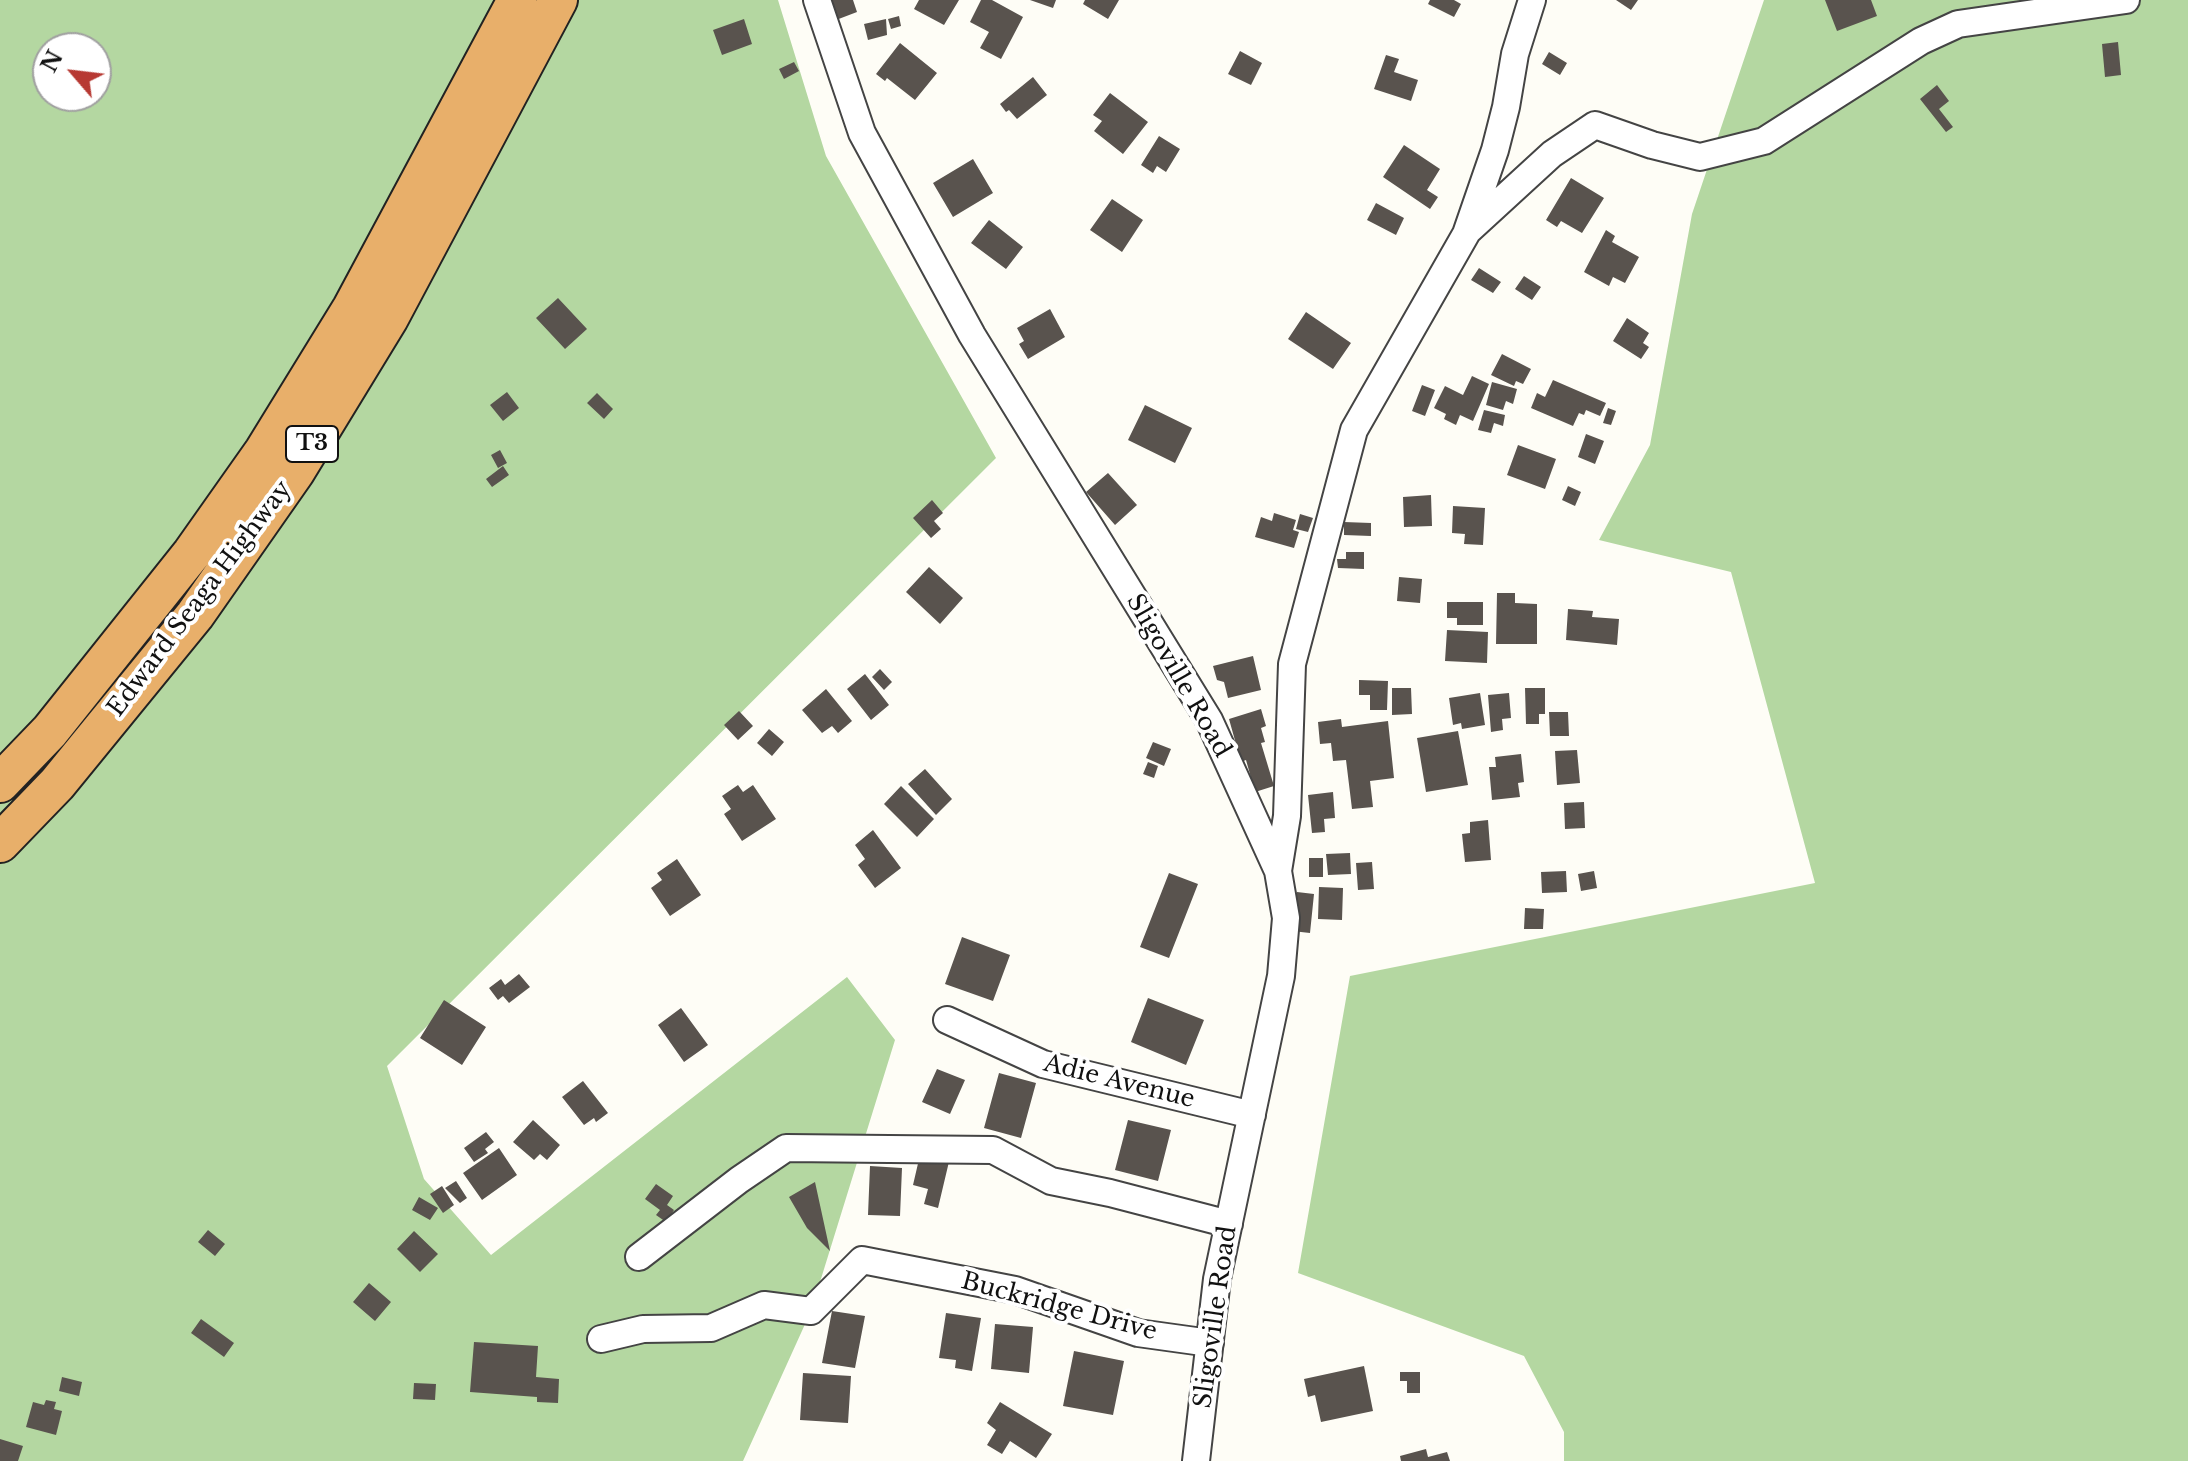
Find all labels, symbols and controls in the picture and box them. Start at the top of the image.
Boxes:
north arrow [32,32,112,112]
text: N [35,46,69,77]
road number: T3 [286,426,338,462]
street label: Edward Seaga Highway [102,476,298,722]
street label: Sligoville Road [1120,589,1236,763]
street label: Adie Avenue [1041,1049,1197,1115]
street label: Sligoville Road [1189,1224,1243,1410]
street label: Buckridge Drive [958,1267,1160,1347]

